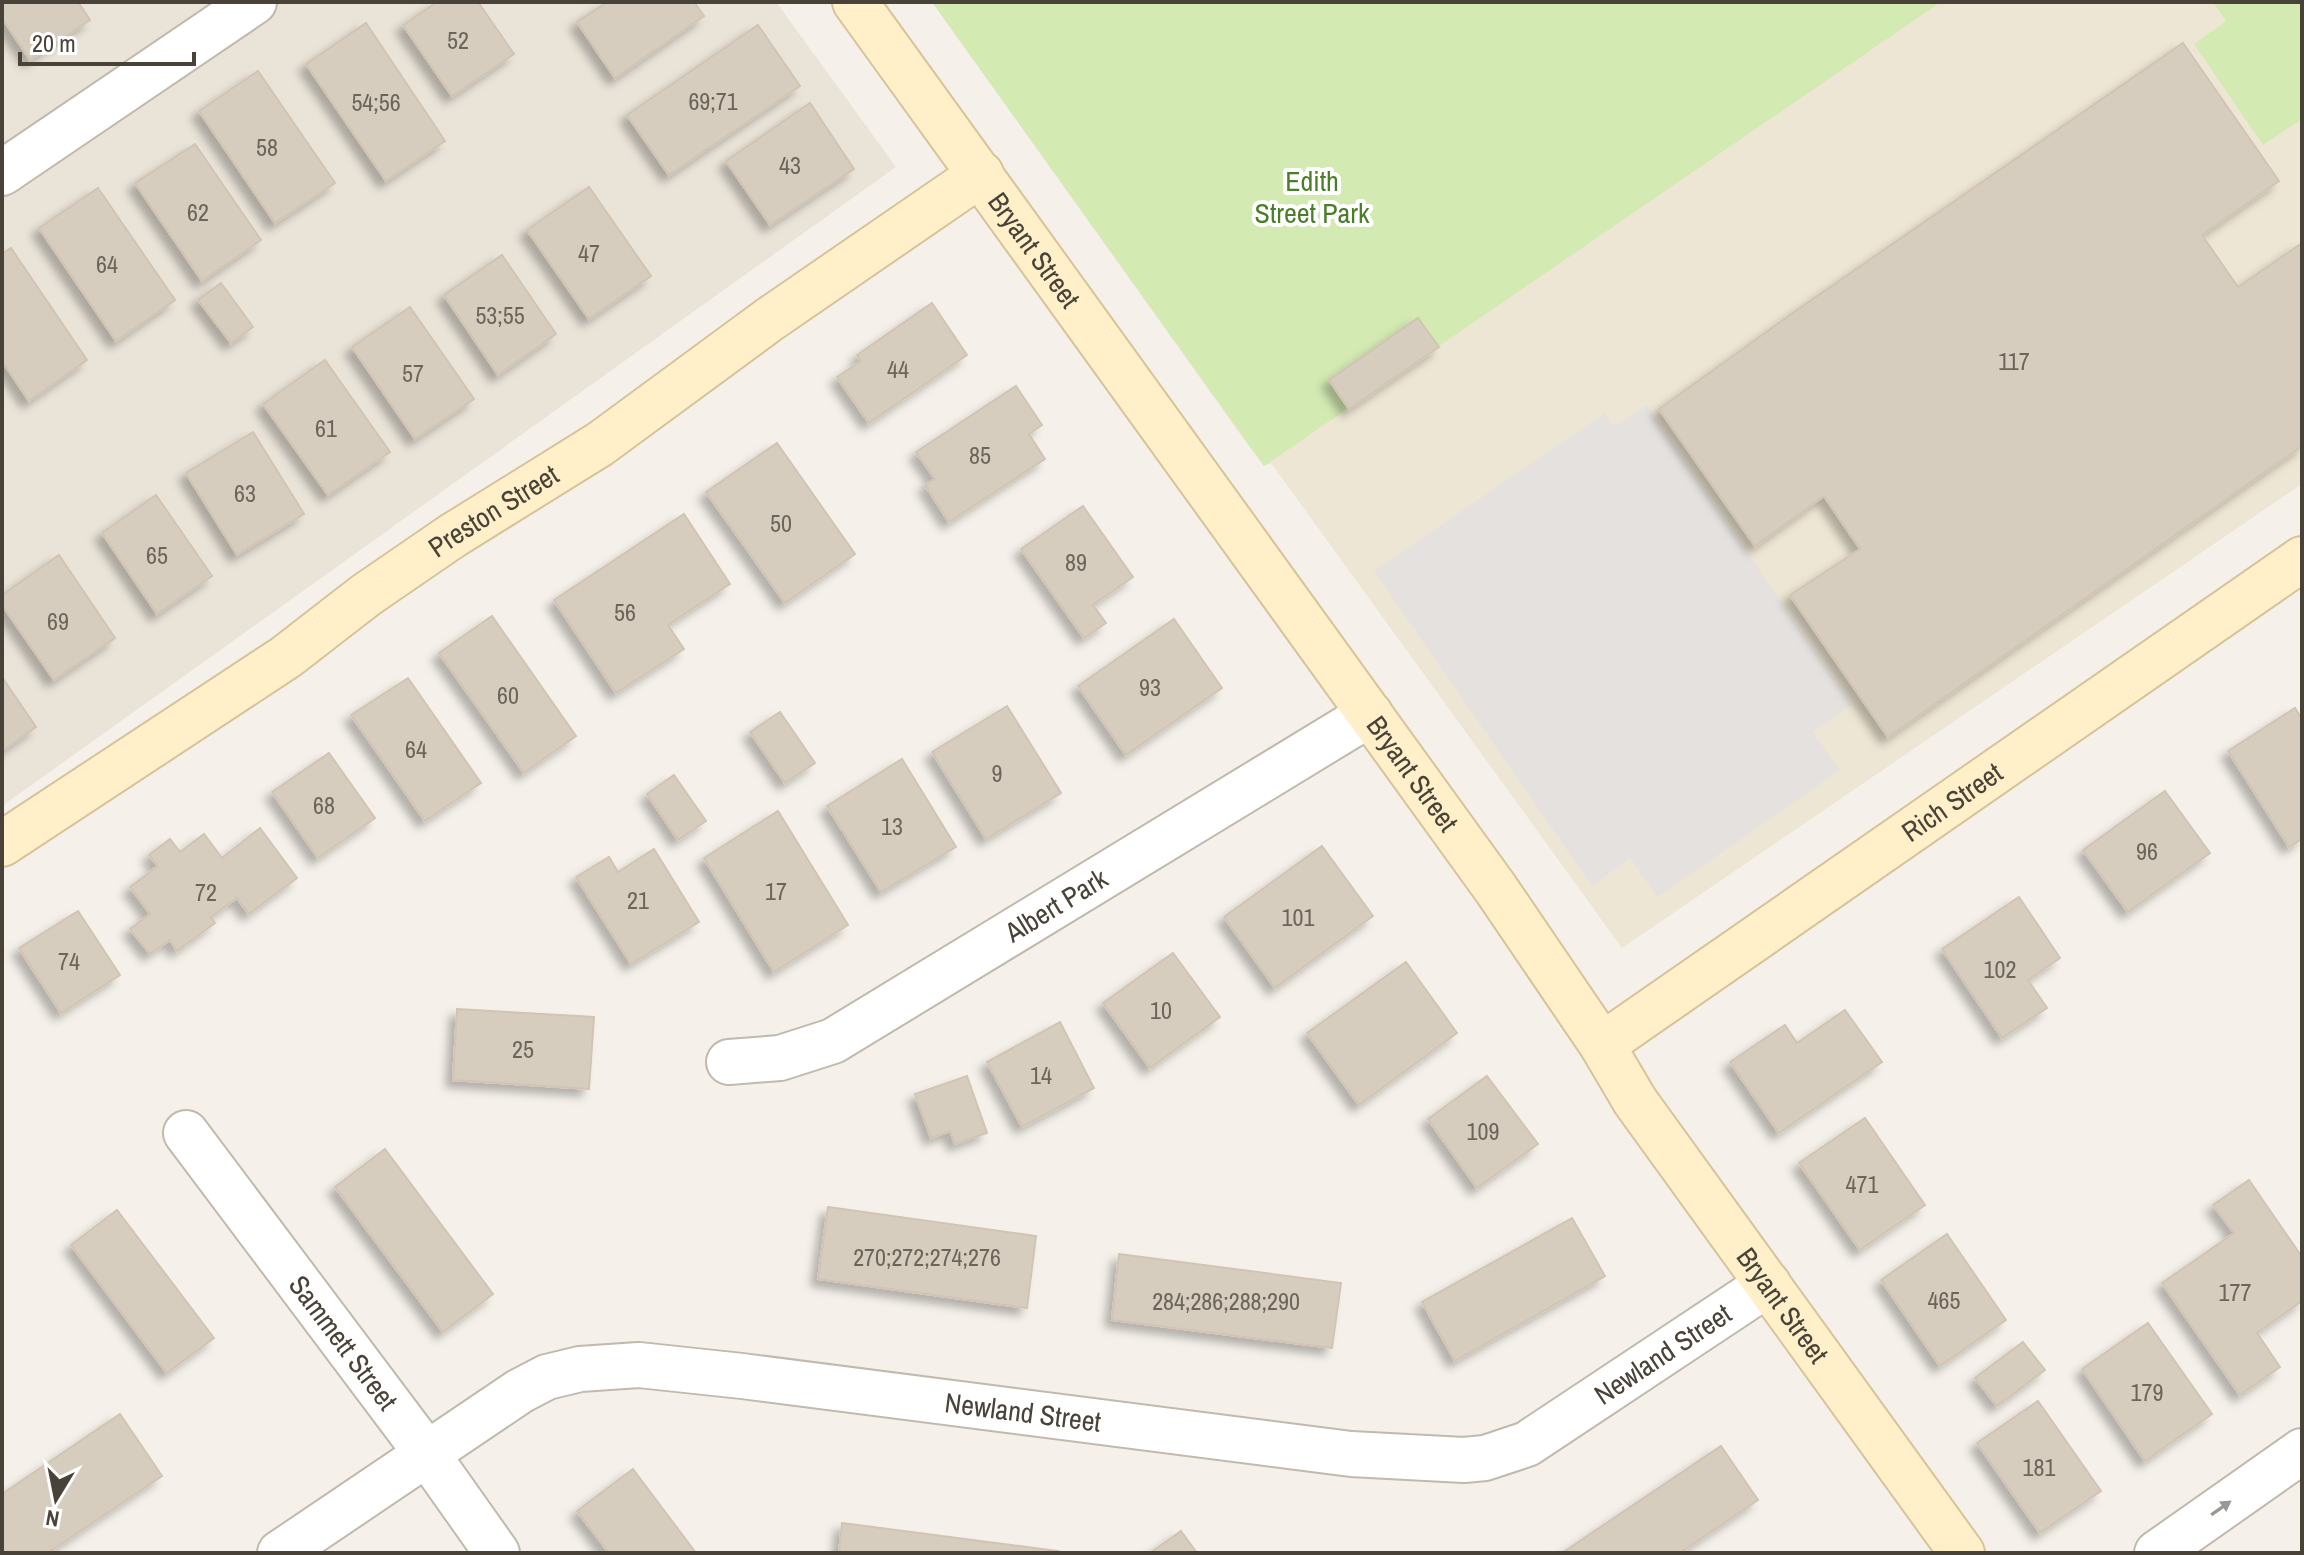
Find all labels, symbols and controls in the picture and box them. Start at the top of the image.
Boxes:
scale bar [20,16,194,66]
house number: 52 [447,24,469,56]
text: 20 m [32,27,76,59]
house number: 69;71 [688,85,738,117]
house number: 54;56 [351,86,401,118]
house number: 58 [256,131,278,163]
house number: 43 [779,149,801,181]
park label: Edith Street Park [1255,162,1370,232]
street label: Bryant Street [980,185,1089,316]
house number: 62 [187,196,209,228]
house number: 47 [578,237,600,269]
house number: 64 [96,248,118,280]
house number: 53;55 [475,299,525,331]
house number: 117 [1998,345,2030,377]
house number: 44 [887,353,909,385]
house number: 57 [402,357,424,389]
house number: 61 [315,412,337,444]
house number: 85 [969,439,991,471]
street label: Preston Street [421,455,566,566]
house number: 63 [234,477,256,509]
house number: 50 [770,507,792,539]
house number: 65 [146,539,168,571]
house number: 89 [1065,546,1087,578]
house number: 56 [614,596,636,628]
house number: 69 [47,605,69,637]
house number: 93 [1139,671,1161,703]
house number: 60 [497,679,519,711]
street label: Bryant Street [1358,708,1467,839]
house number: 64 [405,733,427,765]
street label: Rich Street [1894,754,2010,850]
house number: 9 [992,757,1002,789]
house number: 68 [313,789,335,821]
house number: 13 [881,810,903,842]
house number: 96 [2136,835,2158,867]
street label: Albert Park [997,859,1115,951]
house number: 17 [765,875,787,907]
house number: 72 [195,876,217,908]
house number: 21 [627,884,649,916]
house number: 101 [1282,901,1314,933]
house number: 74 [58,945,80,977]
house number: 102 [1984,953,2016,985]
house number: 10 [1150,994,1172,1026]
house number: 25 [512,1033,534,1065]
house number: 14 [1030,1059,1052,1091]
house number: 109 [1467,1115,1499,1147]
house number: 471 [1846,1168,1878,1200]
street label: Bryant Street [1728,1240,1837,1371]
house number: 270;272;274;276 [853,1241,1001,1273]
street label: Sammett Street [280,1267,406,1418]
house number: 177 [2219,1276,2251,1308]
house number: 465 [1928,1284,1960,1316]
house number: 284;286;288;290 [1152,1285,1300,1317]
street label: Newland Street [1587,1295,1739,1413]
house number: 179 [2131,1376,2163,1408]
street label: Newland Street [943,1383,1103,1441]
house number: 181 [2023,1451,2055,1483]
north arrow [16,1459,96,1539]
one-way arrow [2210,1501,2231,1516]
text: N [44,1503,62,1535]

